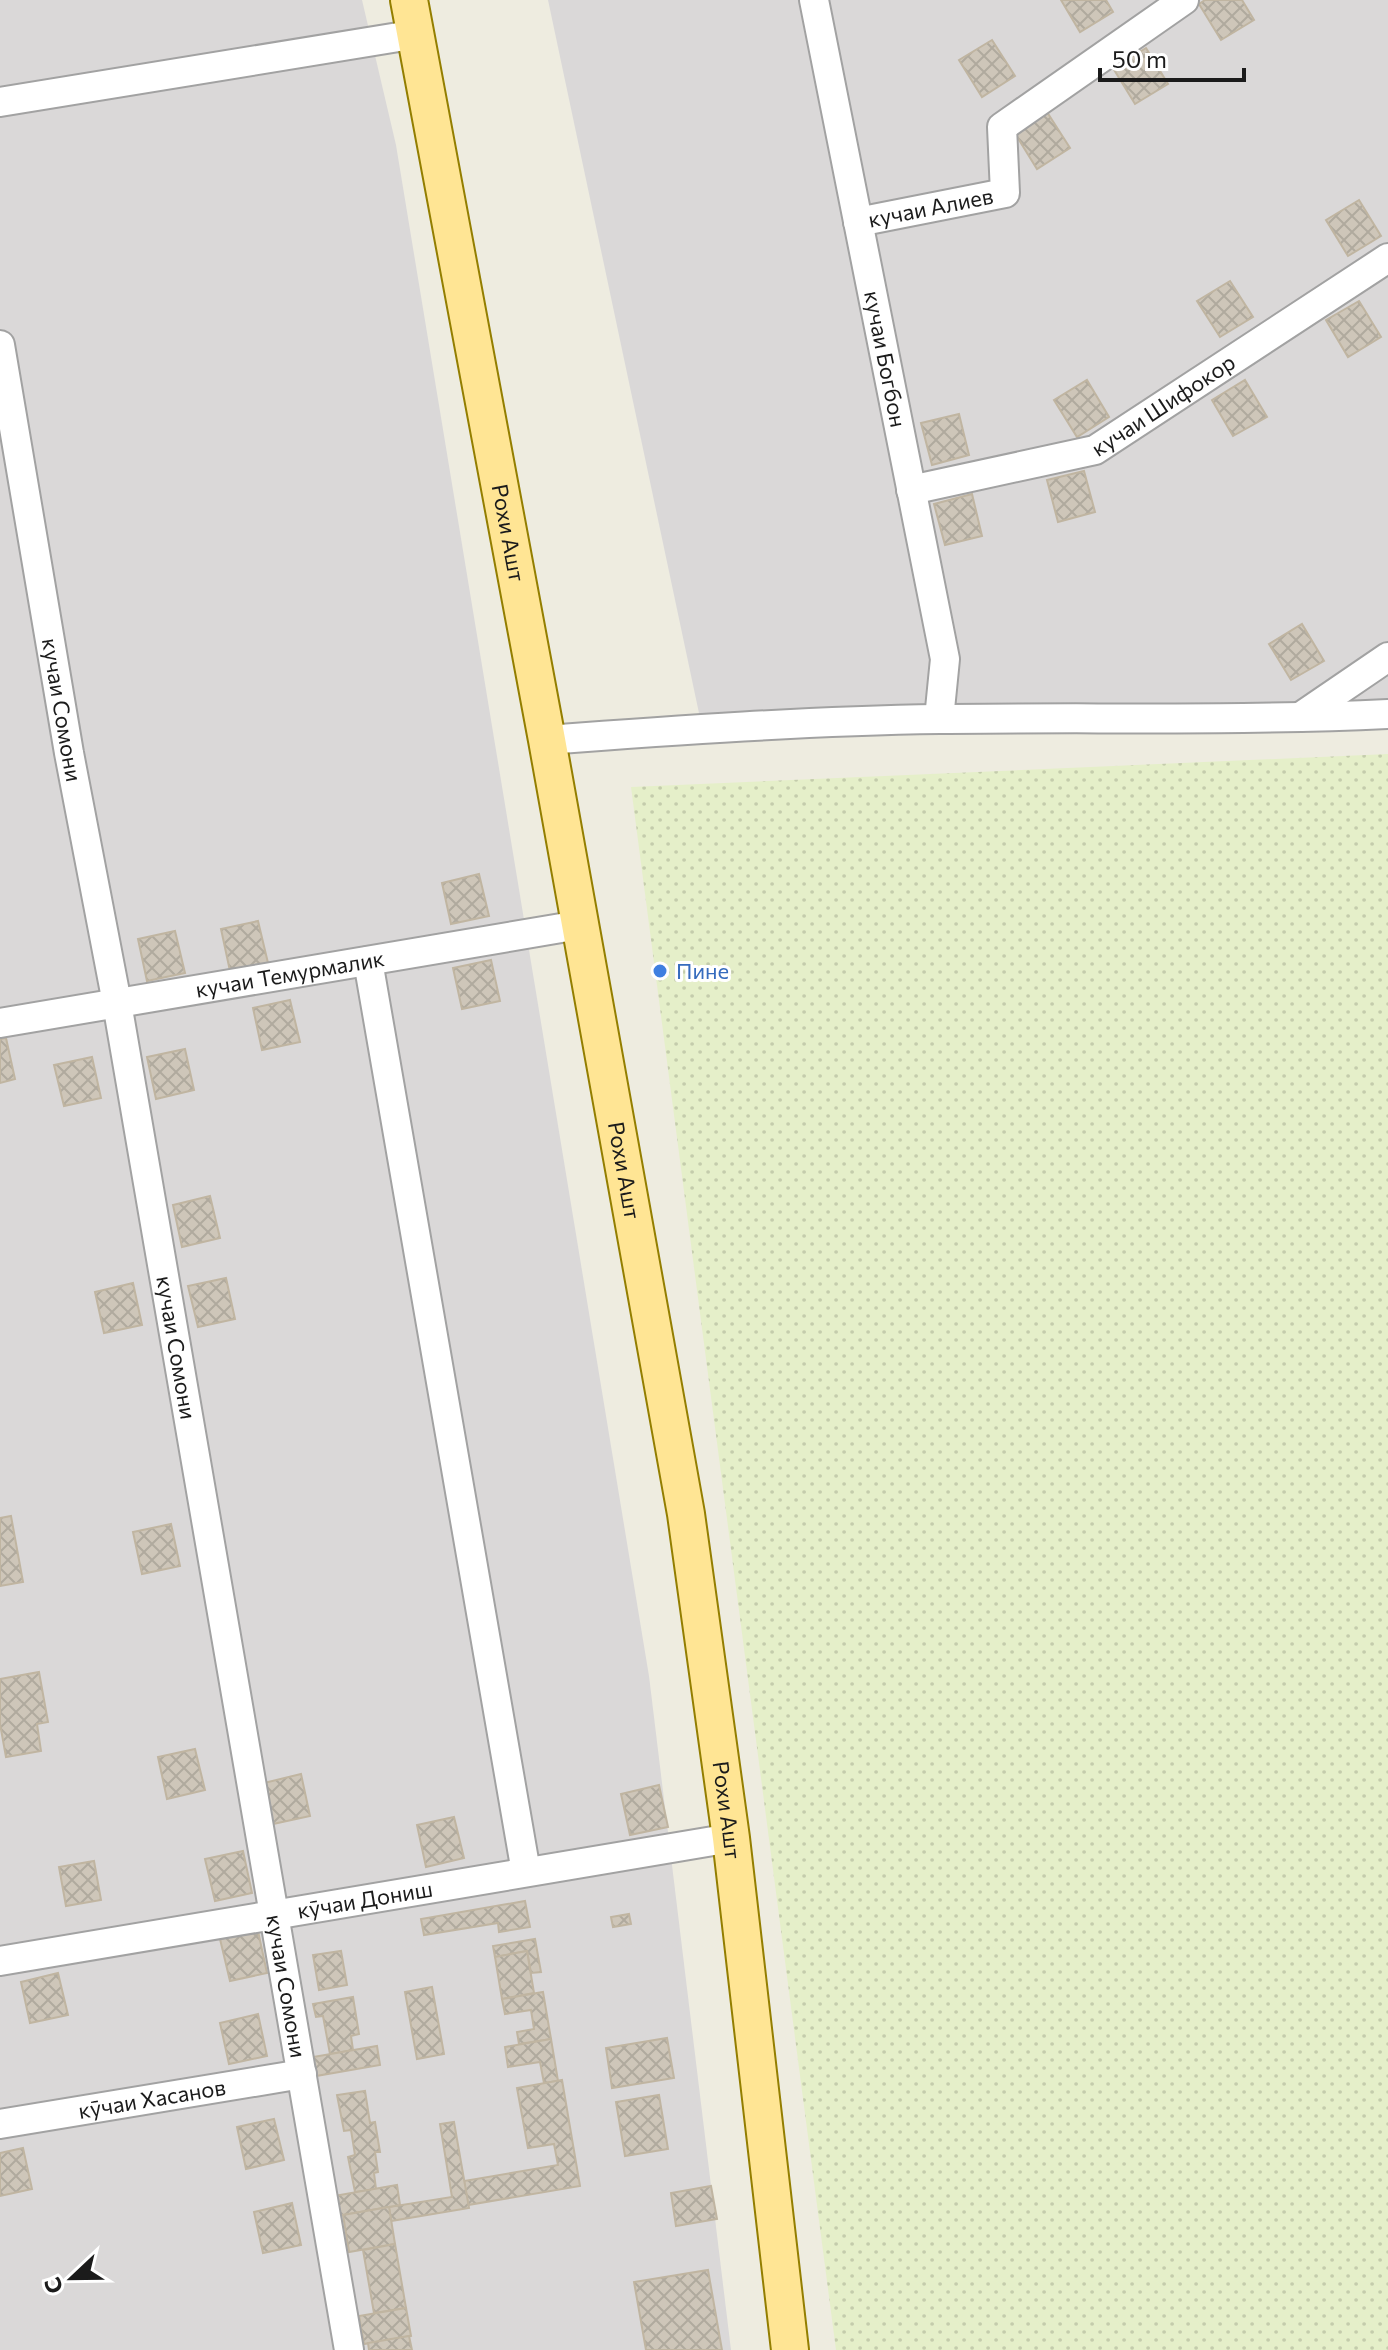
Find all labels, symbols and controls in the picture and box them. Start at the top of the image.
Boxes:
scale bar [1100,32,1244,82]
text: 50 m [1112,44,1167,73]
street label: кучаи Алиев [866,182,995,233]
street label: кучаи Богбон [859,288,913,430]
street label: кучаи Шифокор [1086,348,1240,462]
street label: Рохи Ашт [487,482,531,584]
street label: кучаи Сомони [37,636,88,784]
street label: кучаи Темурмалик [193,944,387,1003]
place label: Пине [676,957,729,984]
marker: Пине [651,962,669,980]
street label: Рохи Ашт [603,1119,647,1221]
street label: кучаи Сомони [151,1274,202,1421]
street label: Рохи Ашт [707,1759,747,1860]
street label: кӯчаи Дониш [295,1874,435,1924]
street label: кучаи Сомони [261,1912,312,2060]
street label: кӯчаи Хасанов [76,2073,228,2124]
north arrow [32,2238,112,2318]
text: С [38,2274,68,2298]

